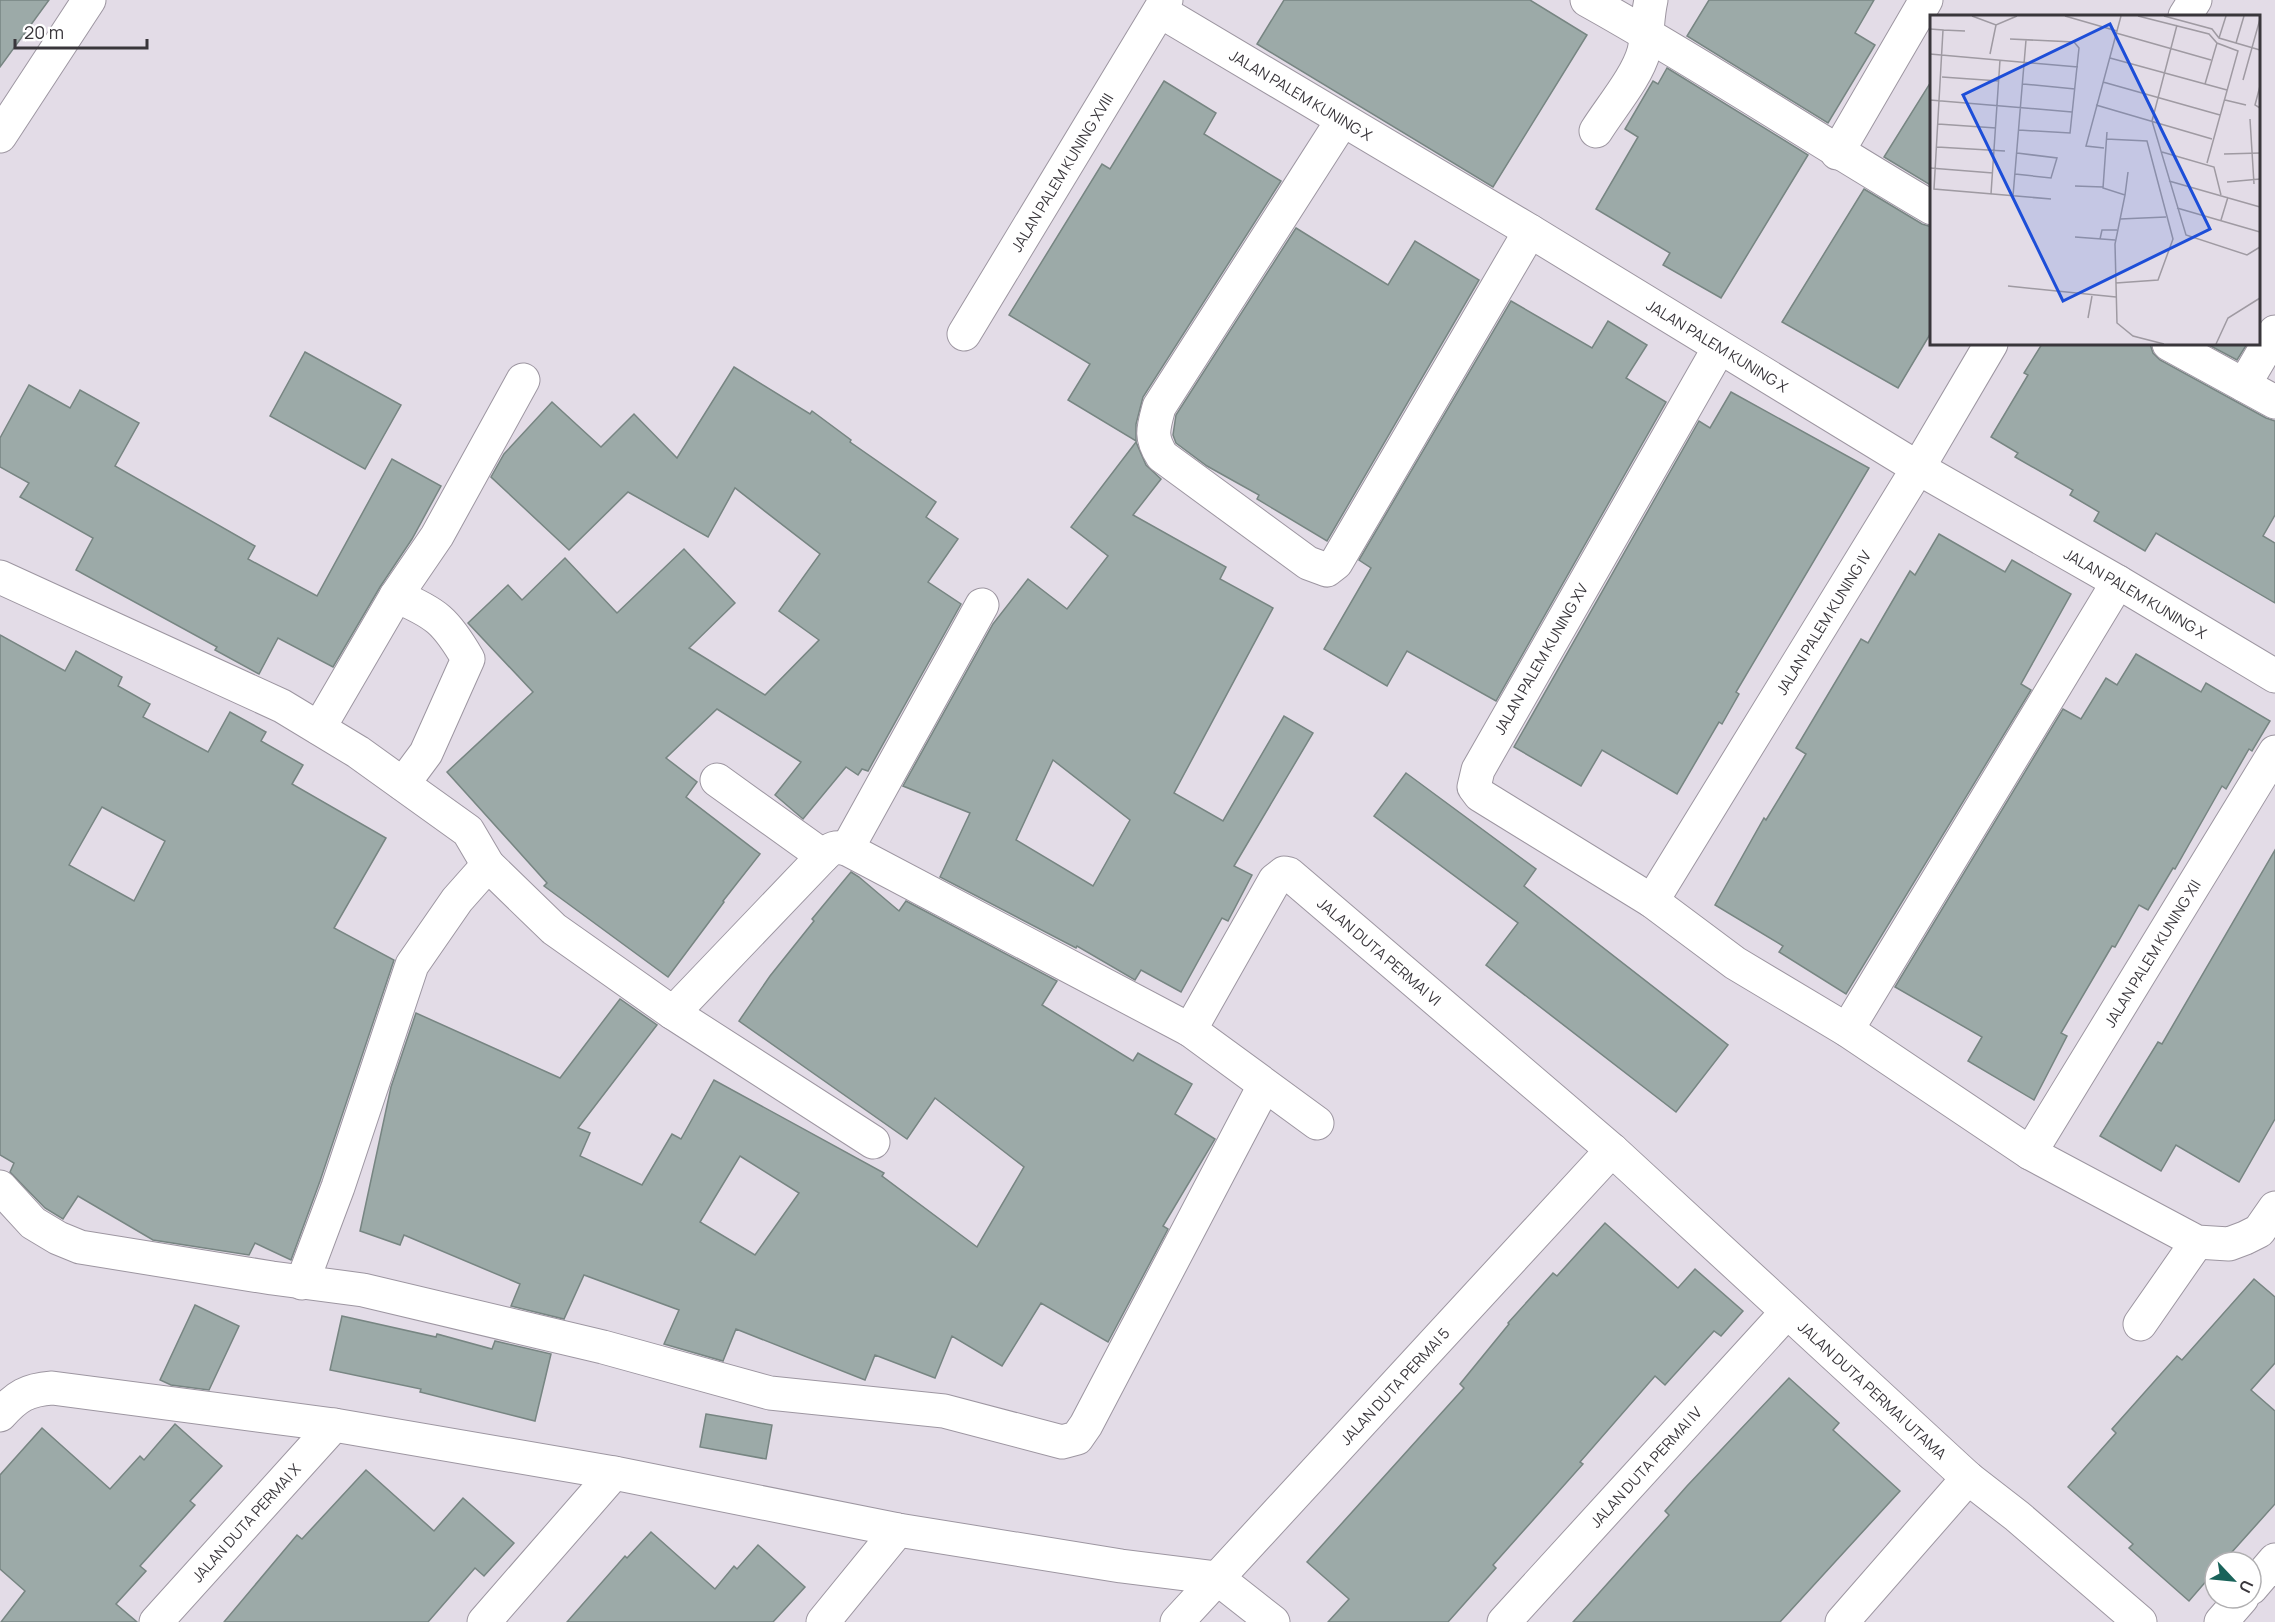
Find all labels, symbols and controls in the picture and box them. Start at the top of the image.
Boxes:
scale bar [15,12,147,50]
inset map [1930,15,2260,345]
text: 20 m [24,20,64,44]
street label: JALAN PALEM KUNING X [1226,44,1376,145]
street label: JALAN PALEM KUNING XVIII [1006,89,1118,256]
street label: JALAN PALEM KUNING X [1643,294,1792,397]
street label: JALAN PALEM KUNING X [2060,543,2211,643]
street label: JALAN PALEM KUNING IV [1771,546,1876,699]
street label: JALAN PALEM KUNING XV [1489,580,1593,738]
street label: JALAN PALEM KUNING XII [2099,876,2205,1031]
street label: JALAN DUTA PERMAI VI [1313,892,1446,1010]
street label: JALAN DUTA PERMAI UTAMA [1794,1316,1952,1464]
street label: JALAN DUTA PERMAI 5 [1335,1323,1454,1449]
street label: JALAN DUTA PERMAI IV [1585,1402,1706,1532]
street label: JALAN DUTA PERMAI X [187,1459,305,1586]
north arrow [2203,1550,2263,1610]
text: U [2234,1577,2259,1597]

